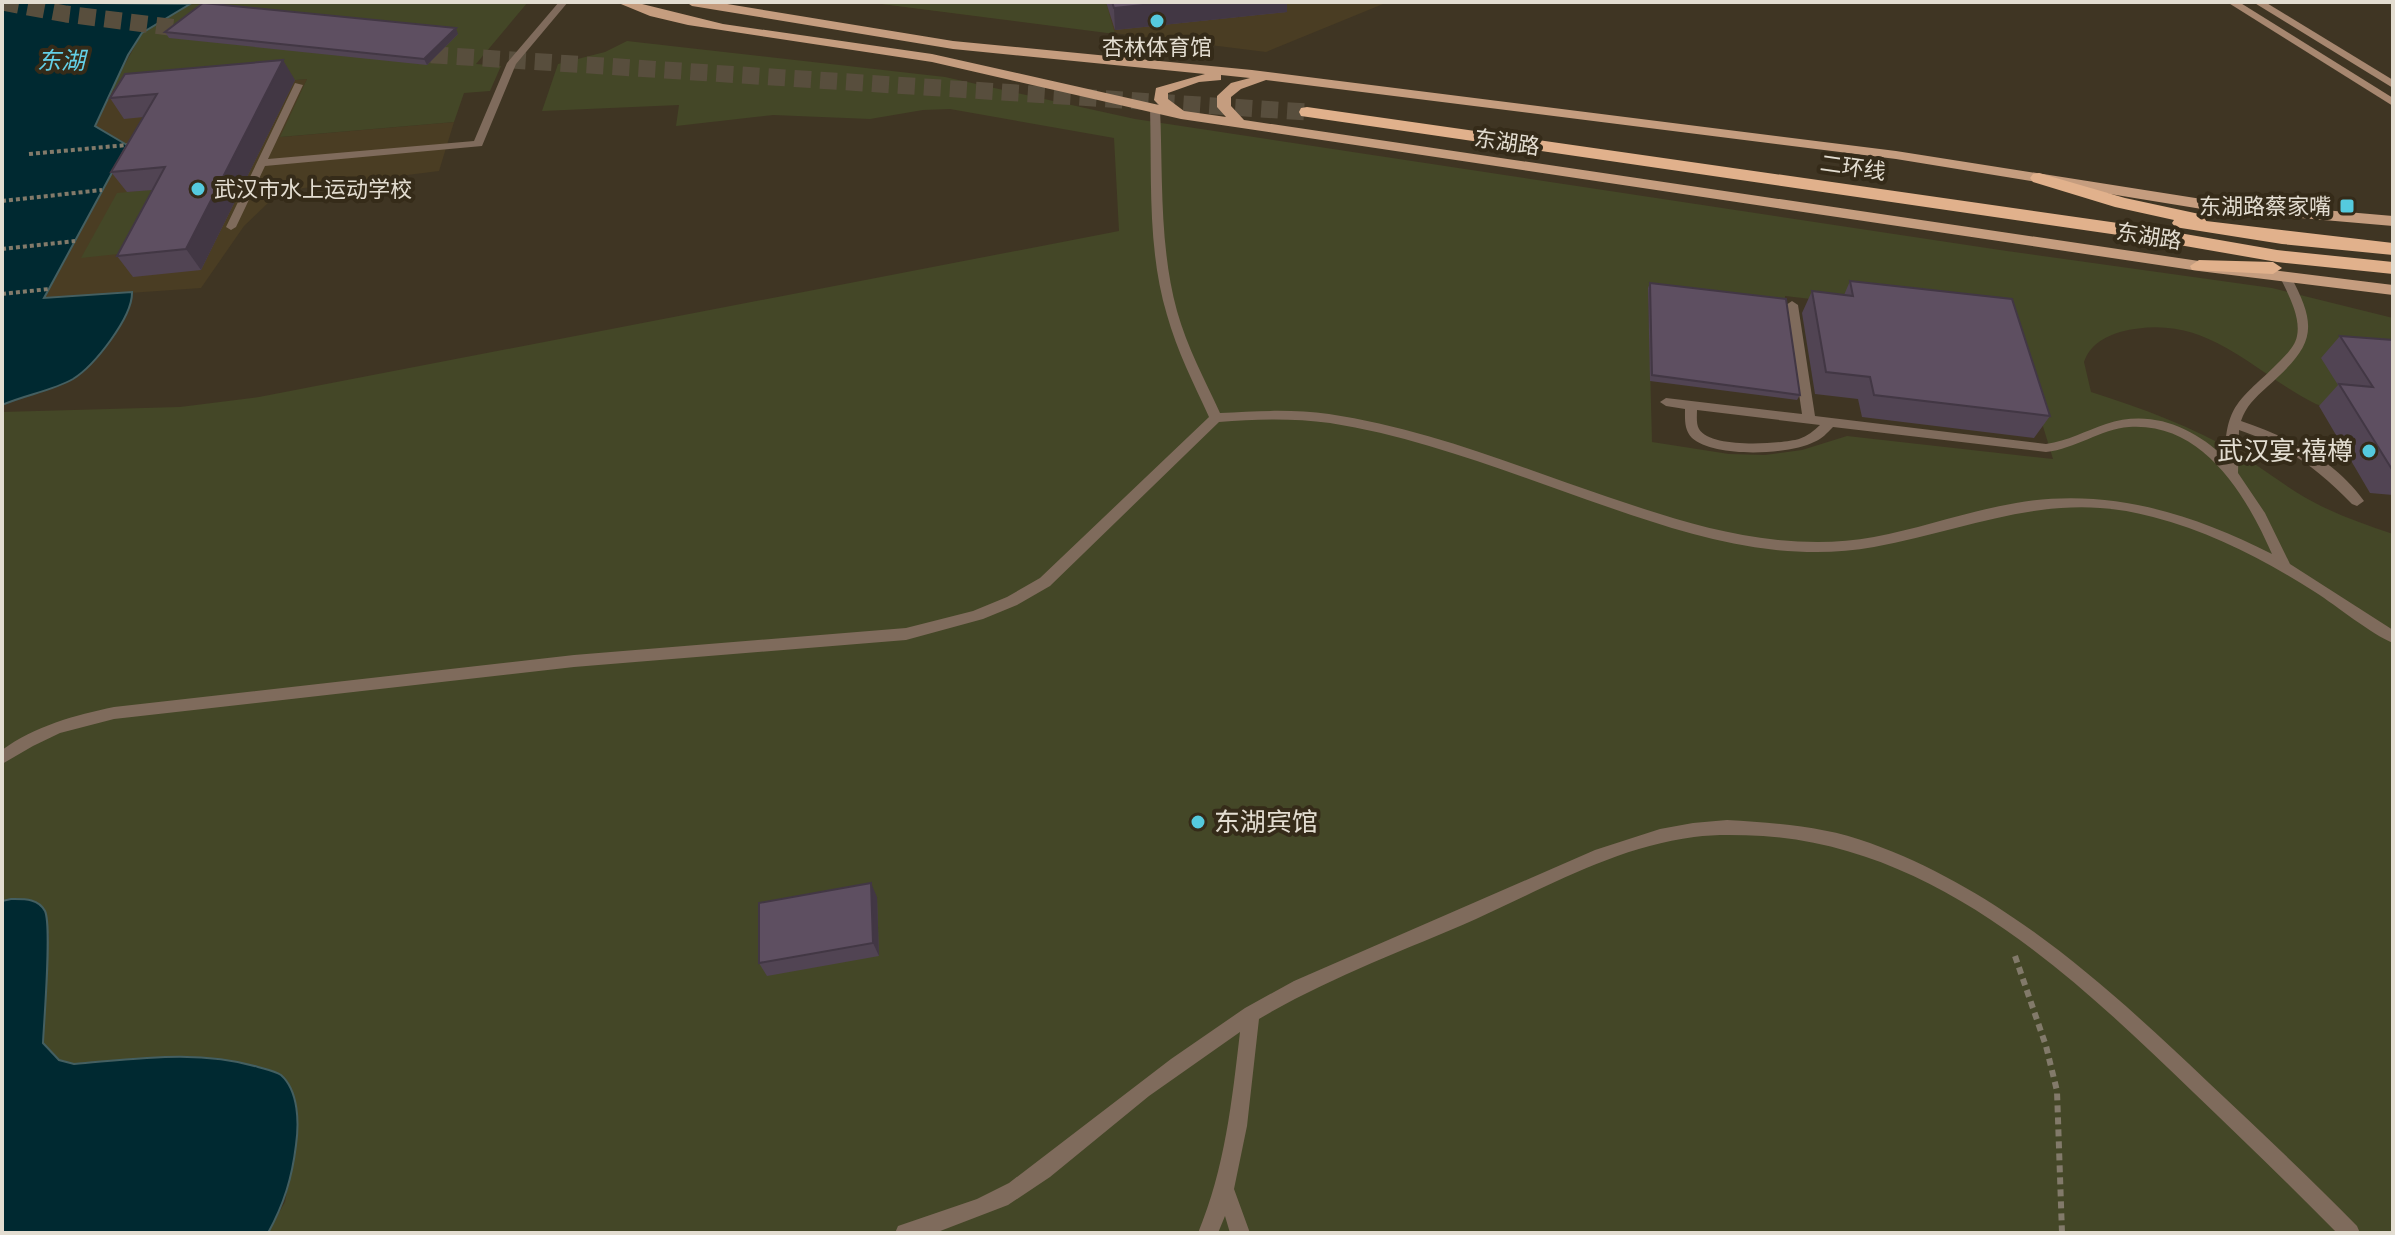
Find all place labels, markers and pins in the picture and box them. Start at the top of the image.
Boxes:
marker: 杏林体育馆 [1148,12,1166,30]
place label: 杏林体育馆 [1102,34,1212,60]
place label: 武汉市水上运动学校 [214,176,412,202]
marker: 武汉市水上运动学校 [189,180,207,198]
place label: 东湖路蔡家嘴 [2199,193,2331,219]
marker: 东湖路蔡家嘴 [2338,197,2356,215]
place label: 武汉宴·禧樽 [2217,436,2353,466]
marker: 武汉宴·禧樽 [2360,442,2378,460]
place label: 东湖宾馆 [1214,807,1318,837]
marker: 东湖宾馆 [1189,813,1207,831]

